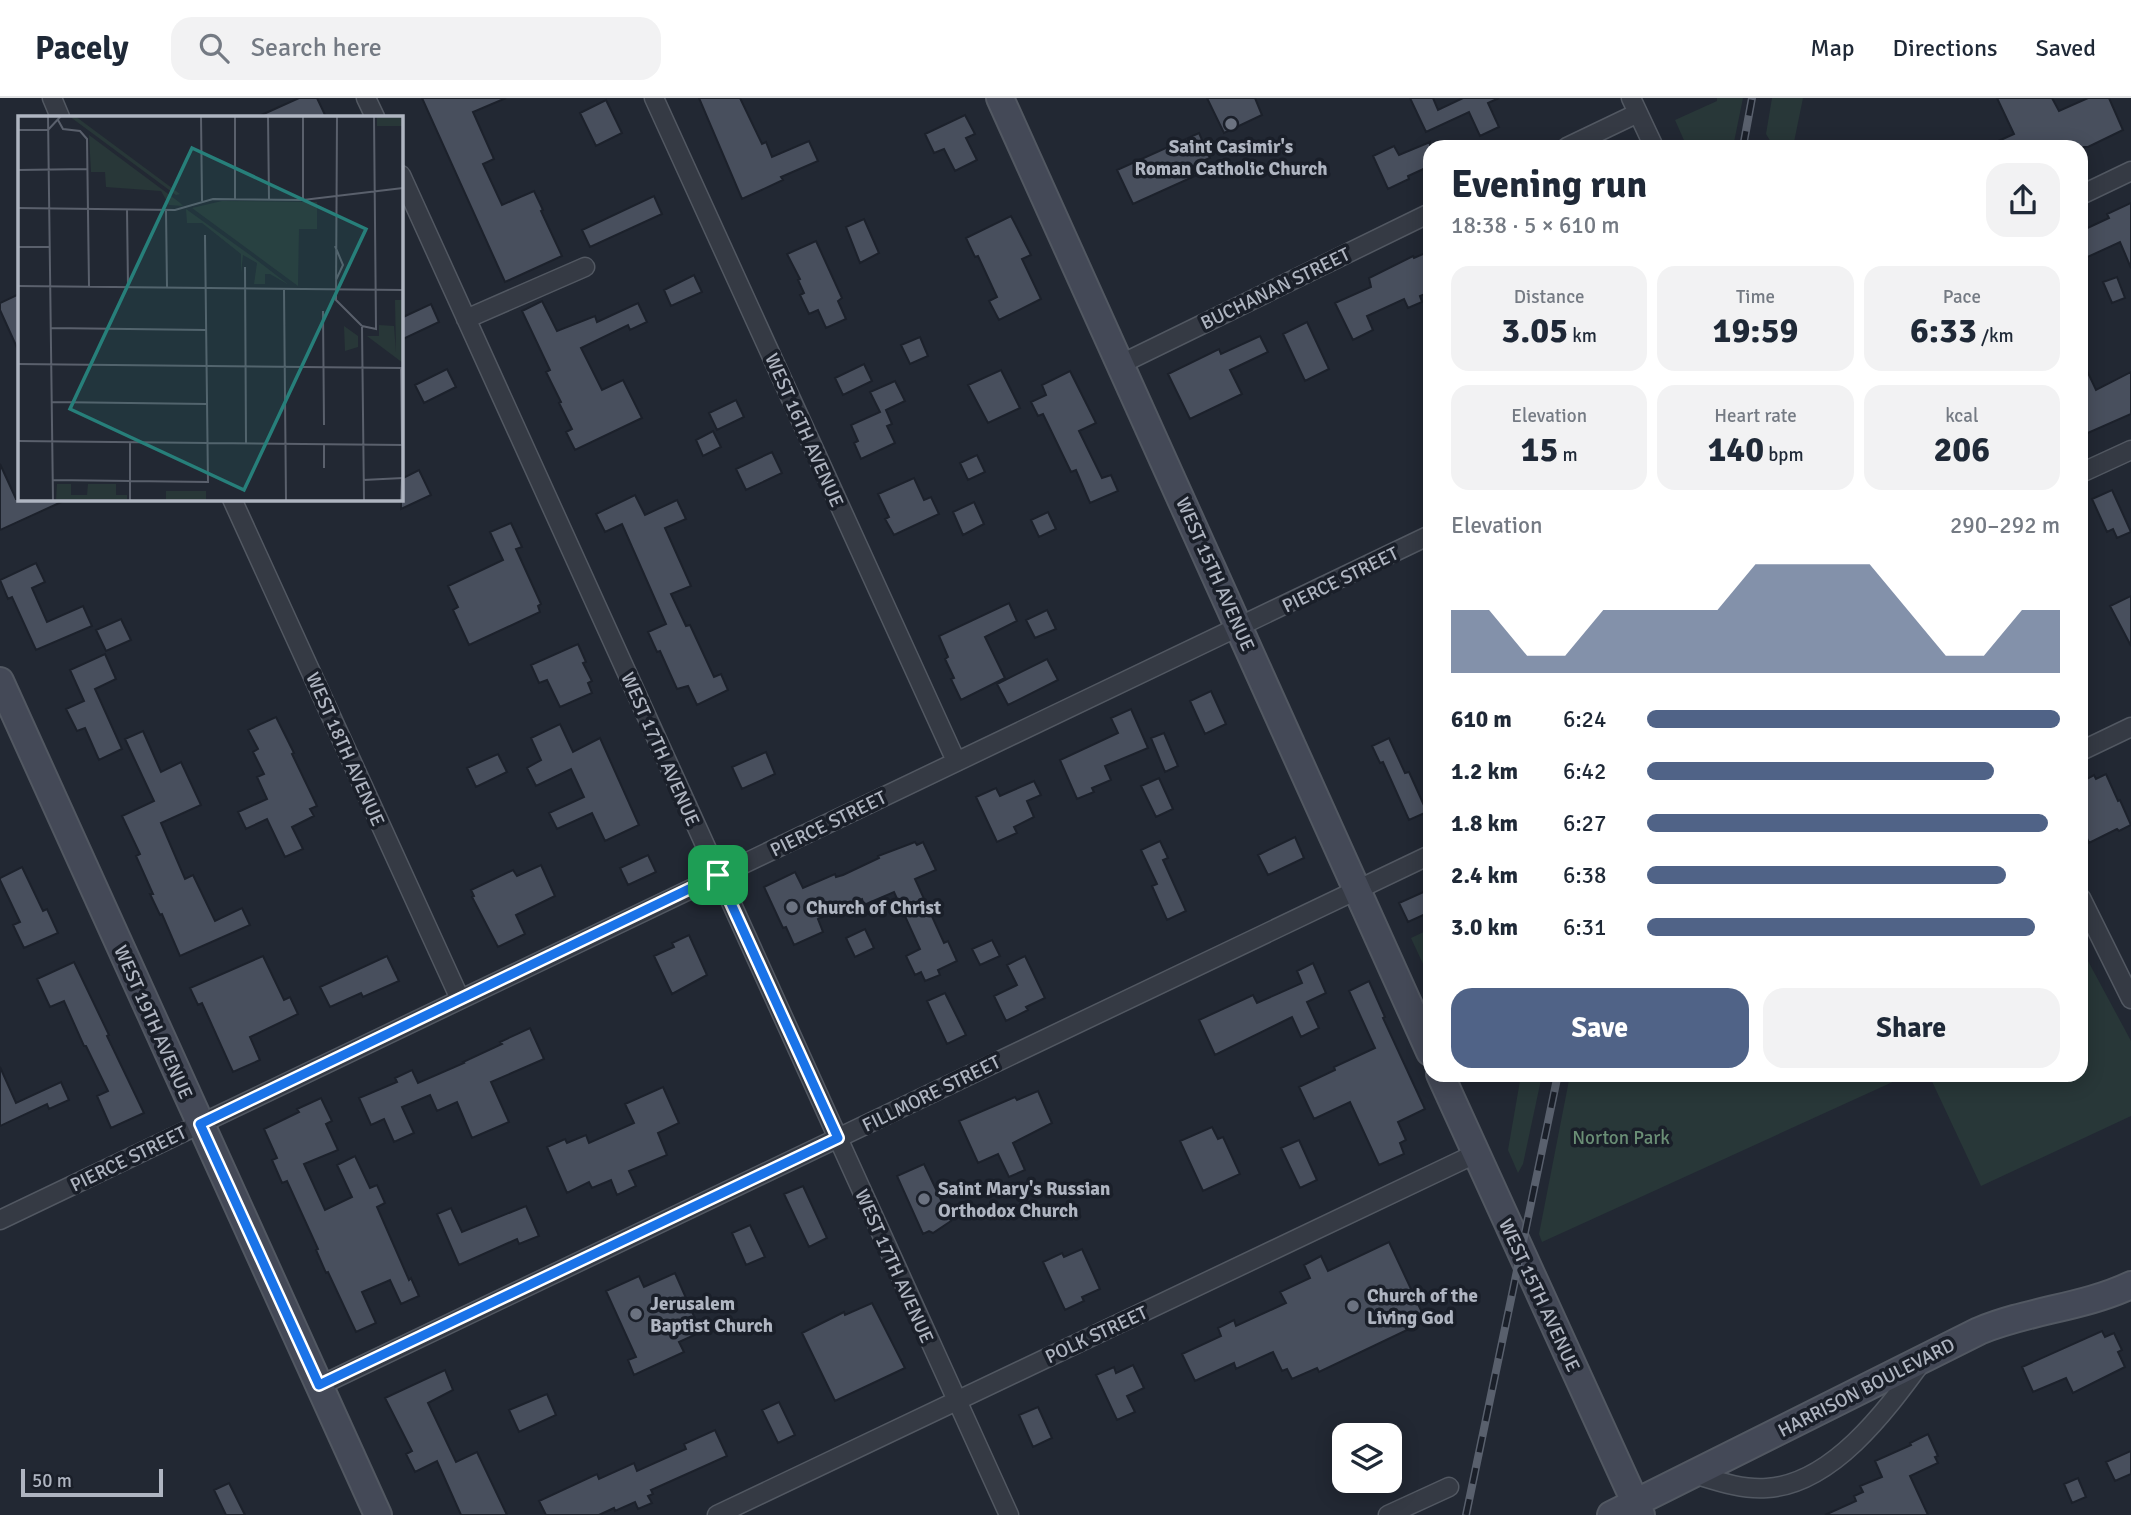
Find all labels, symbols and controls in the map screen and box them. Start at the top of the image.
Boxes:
search box [171,17,661,80]
text: Pacely [35,28,129,69]
icon: search [195,29,233,67]
text: Search here [251,32,382,64]
text: Map [1810,33,1855,63]
text: Directions [1893,33,1998,63]
text: Saved [2036,33,2096,63]
inset map [18,116,402,500]
marker: Saint Casimir's Roman Catholic Church [1223,116,1239,132]
place label: Saint Casimir's Roman Catholic Church [1135,135,1327,181]
text: Evening run [1451,161,1647,208]
button: share [1986,163,2060,237]
text: 18:38 · 5 × 610 m [1451,211,1620,240]
street label: BUCHANAN STREET [1197,242,1355,335]
text: Distance [1514,285,1585,309]
text: Time [1736,285,1775,309]
text: Pace [1943,285,1981,309]
text: 3.05 [1501,309,1568,352]
text: 19:59 [1713,309,1798,352]
text: 6:33 [1910,309,1977,352]
text: km [1568,324,1597,348]
text: /km [1977,324,2014,348]
street label: WEST 16TH AVENUE [759,350,849,511]
text: Elevation [1511,404,1587,428]
text: Heart rate [1714,404,1797,428]
text: kcal [1945,404,1978,428]
text: 15 [1521,428,1558,471]
text: 140 [1707,428,1764,471]
text: 206 [1933,428,1990,471]
text: m [1558,443,1578,467]
text: bpm [1764,443,1804,467]
street label: WEST 15TH AVENUE [1170,494,1260,655]
text: Elevation [1451,511,1543,540]
text: 290–292 m [1950,511,2060,540]
street label: PIERCE STREET [1278,541,1403,618]
street label: WEST 18TH AVENUE [300,669,390,830]
street label: WEST 17TH AVENUE [615,669,705,830]
text: 610 m [1451,705,1512,734]
text: 6:24 [1563,705,1606,734]
text: 1.2 km [1451,757,1518,786]
text: 6:42 [1563,757,1606,786]
street label: PIERCE STREET [766,785,891,862]
text: 1.8 km [1451,809,1518,838]
text: 6:27 [1563,809,1606,838]
pin [688,845,748,905]
icon: arrive [699,856,737,894]
text: 2.4 km [1451,861,1518,890]
text: 6:38 [1563,861,1606,890]
place label: Church of Christ [806,896,941,920]
marker: Church of Christ [784,899,800,915]
text: 3.0 km [1451,913,1518,942]
text: 6:31 [1563,913,1606,942]
street label: WEST 19TH AVENUE [108,942,198,1103]
button: Save [1451,988,1749,1068]
button: Share [1763,988,2060,1068]
street label: FILLMORE STREET [858,1050,1005,1138]
street label: PIERCE STREET [66,1120,191,1197]
park label: Norton Park [1572,1126,1670,1150]
place label: Saint Mary's Russian Orthodox Church [938,1177,1110,1223]
street label: WEST 17TH AVENUE [849,1186,939,1347]
marker: Saint Mary's Russian Orthodox Church [916,1191,932,1207]
street label: WEST 15TH AVENUE [1493,1215,1585,1376]
place label: Church of the Living God [1367,1284,1478,1330]
place label: Jerusalem Baptist Church [650,1292,773,1338]
marker: Church of the Living God [1345,1298,1361,1314]
street label: POLK STREET [1041,1300,1152,1369]
marker: Jerusalem Baptist Church [628,1306,644,1322]
street label: HARRISON BOULEVARD [1774,1333,1959,1443]
map controls [1332,1423,1402,1493]
button: layers [1332,1423,1402,1493]
scale bar [21,1466,163,1498]
text: 50 m [32,1469,72,1493]

